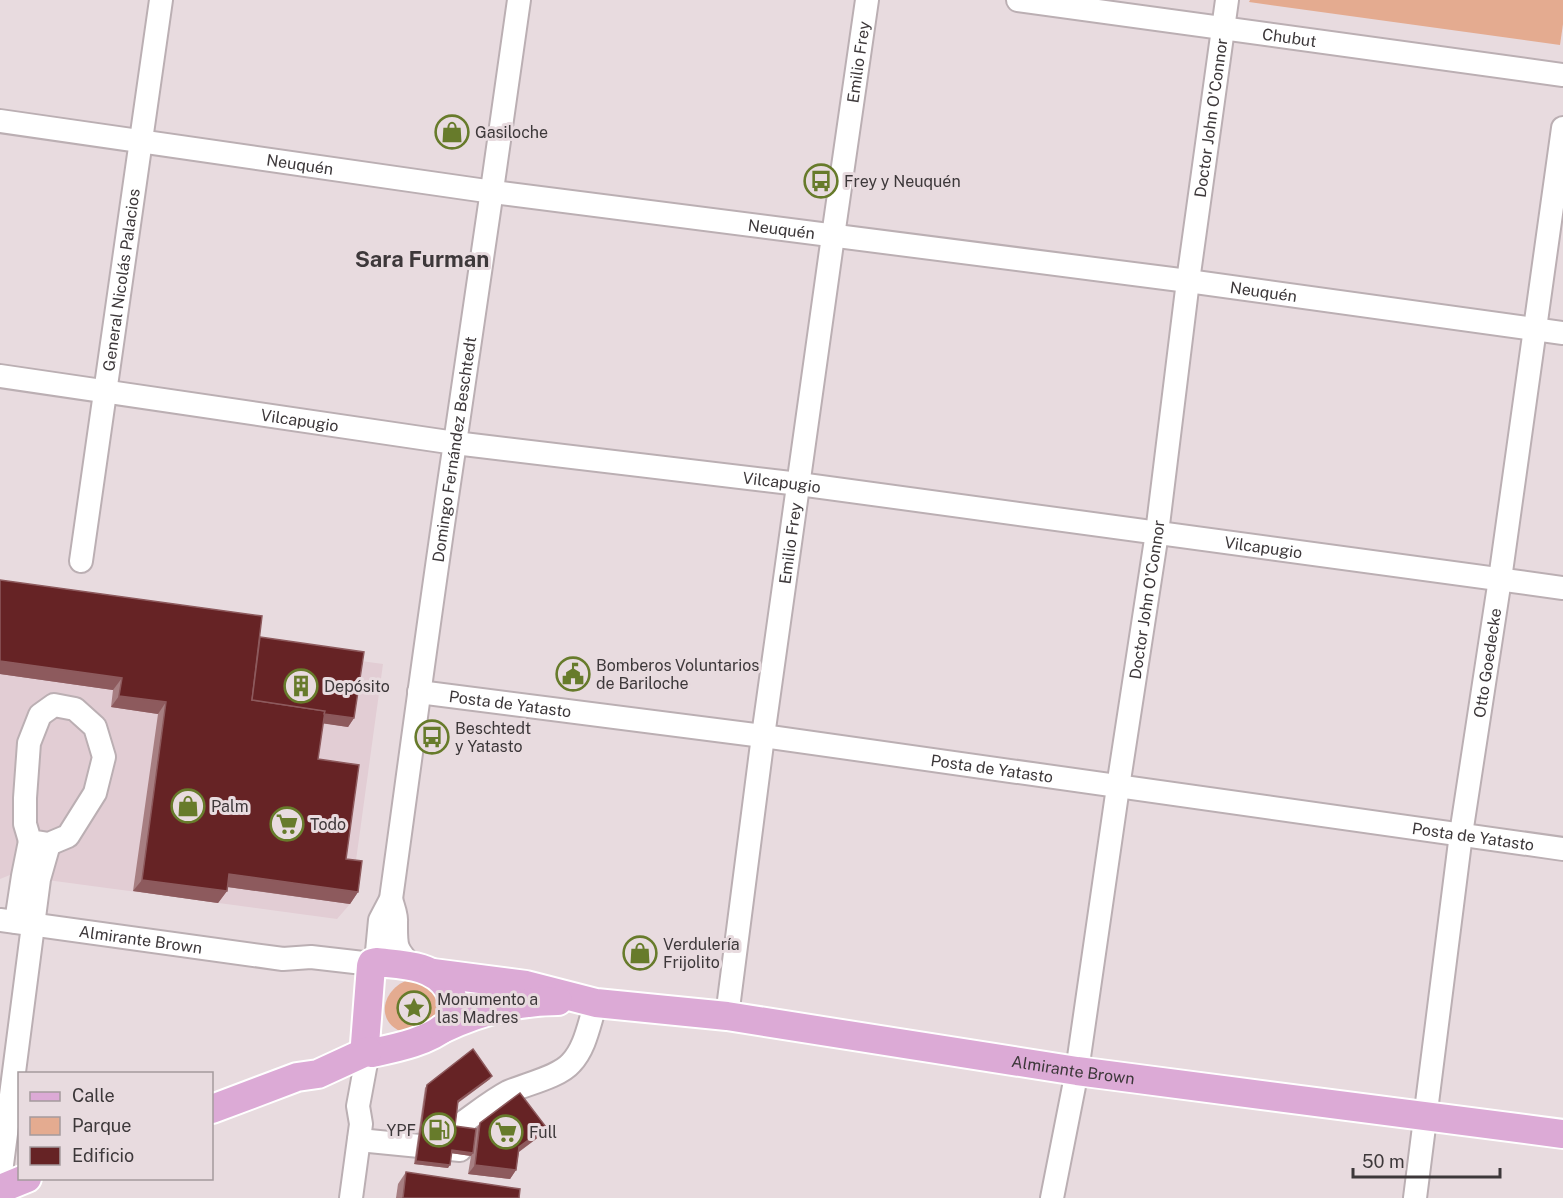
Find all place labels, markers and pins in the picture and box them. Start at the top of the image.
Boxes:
shop icon: Gasiloche [434,114,470,150]
place label: Gasiloche [475,123,548,142]
bus stop icon: Frey y Neuquén [803,163,839,199]
place label: Frey y Neuquén [844,172,961,191]
public building icon: Bomberos Voluntarios de Bariloche [555,656,591,692]
place label: Bomberos Voluntarios de Bariloche [596,656,759,693]
building icon: Depósito [283,668,319,704]
place label: Depósito [324,677,390,696]
bus stop icon: Beschtedt y Yatasto [414,719,450,755]
place label: Beschtedt y Yatasto [455,719,531,756]
shop icon: Palm [170,788,206,824]
place label: Palm [211,797,249,816]
supermarket icon: Todo [269,806,305,842]
place label: Todo [310,815,346,834]
shop icon: Verdulería Frijolito [622,935,658,971]
place label: Verdulería Frijolito [663,935,740,972]
place icon: Monumento a las Madres [396,990,432,1026]
place label: Monumento a las Madres [437,990,538,1027]
fuel station icon: YPF [421,1112,457,1148]
supermarket icon: Full [488,1114,524,1150]
place label: YPF [387,1121,416,1140]
place label: Full [529,1123,557,1142]

